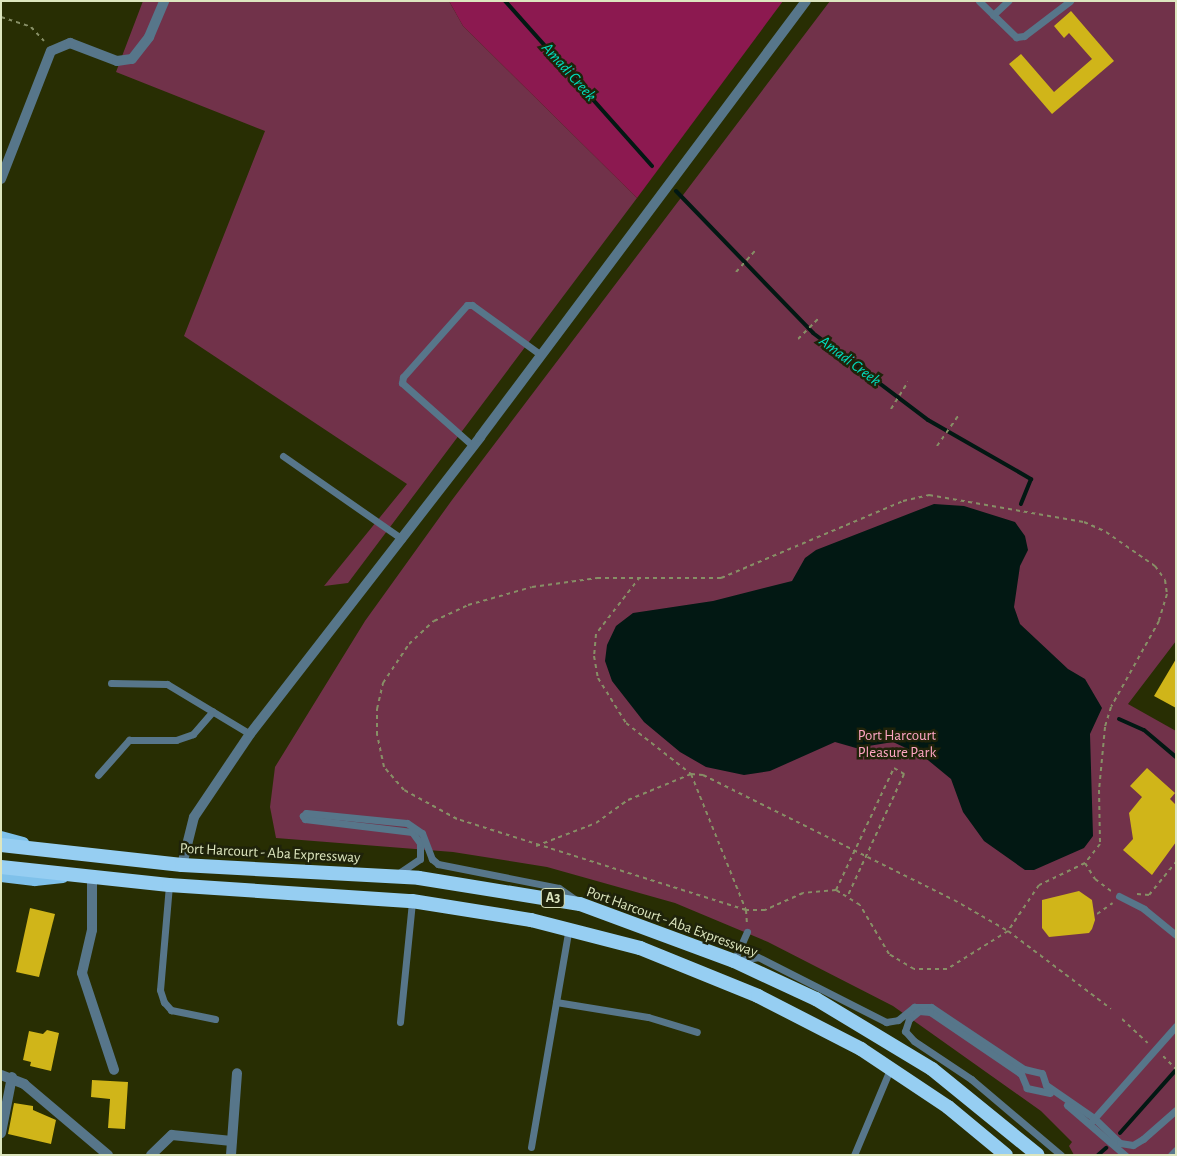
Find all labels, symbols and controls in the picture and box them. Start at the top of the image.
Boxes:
water label: Amadi Creek [538,39,600,105]
water label: Amadi Creek [815,332,885,390]
park label: Port Harcourt Pleasure Park [858,726,936,761]
street label: Port Harcourt - Aba Expressway [179,839,361,867]
street label: Port Harcourt - Aba Expressway [584,883,760,961]
road number: A3 [540,886,566,910]

